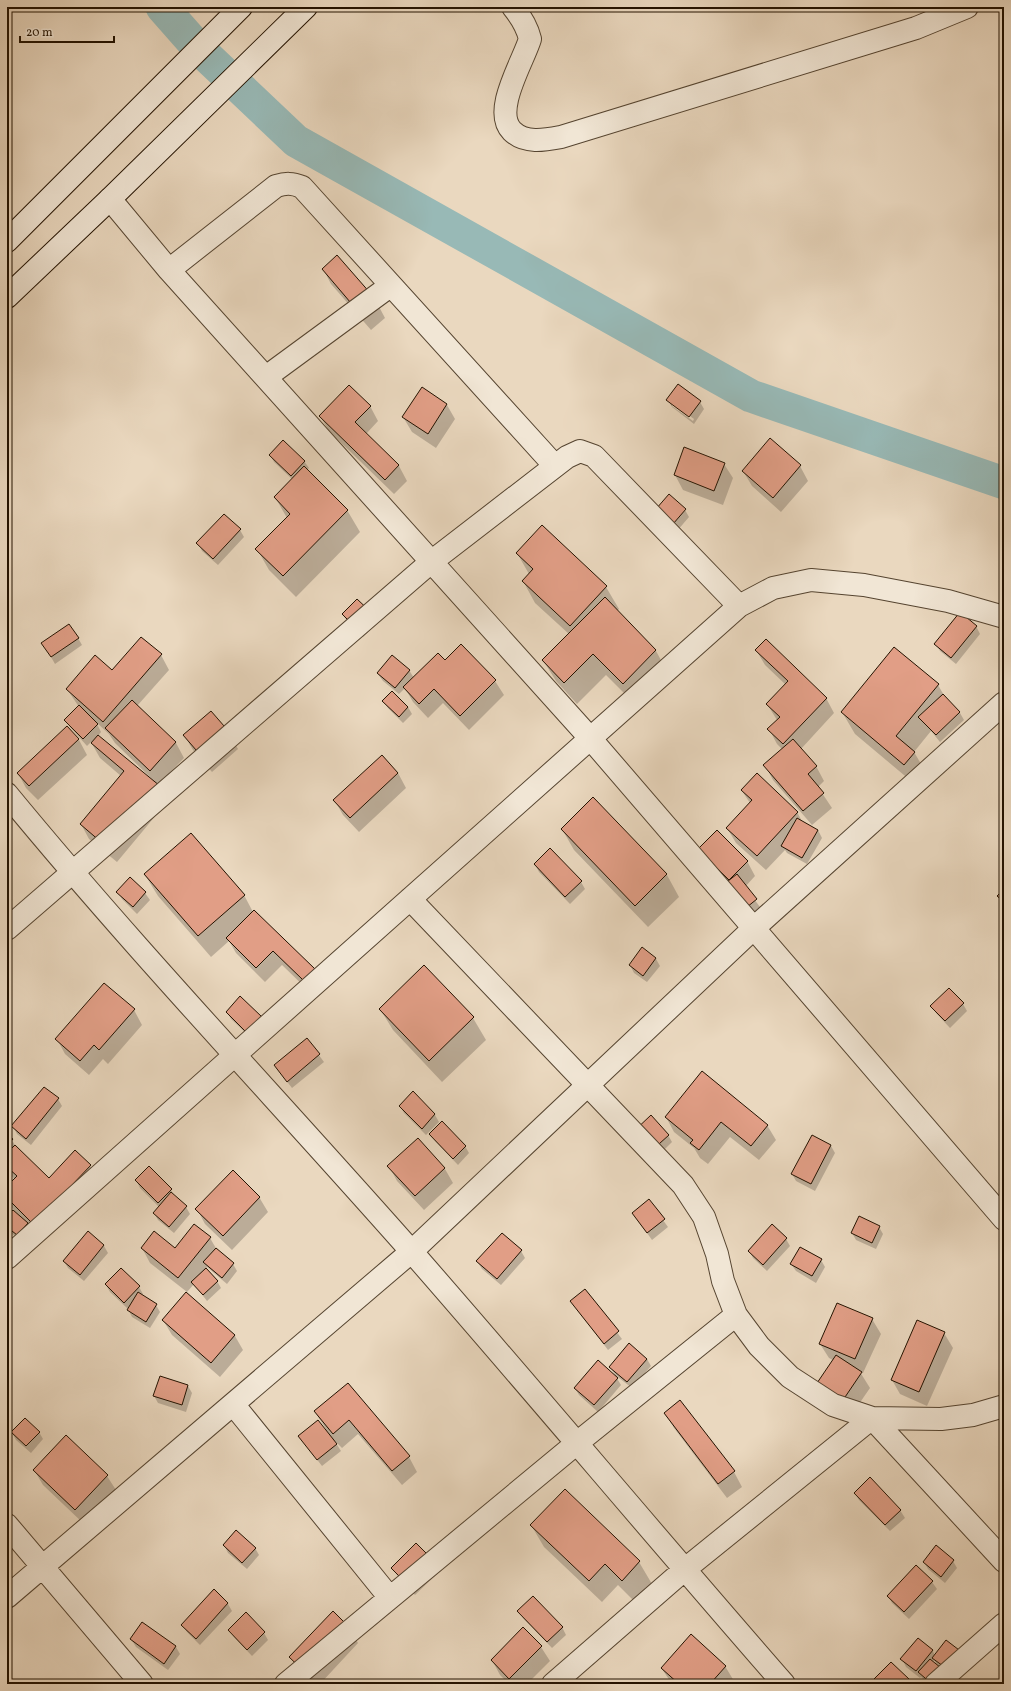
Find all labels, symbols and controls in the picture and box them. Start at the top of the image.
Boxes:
scale bar [20,18,114,44]
text: 20 m [26,25,53,41]

